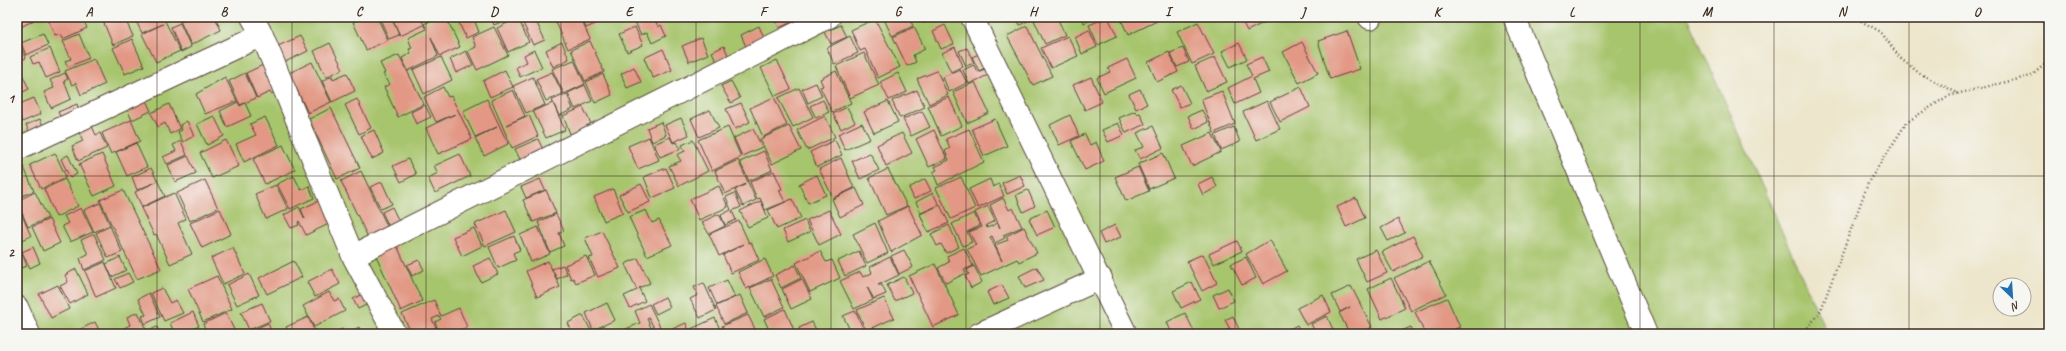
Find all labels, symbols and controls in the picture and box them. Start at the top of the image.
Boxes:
text: A [86,4,94,20]
text: B [221,4,229,20]
text: C [356,4,364,20]
text: D [490,4,499,20]
text: E [626,4,635,20]
text: F [760,4,769,20]
text: G [895,4,903,20]
text: H [1029,4,1039,20]
text: I [1165,4,1174,20]
text: J [1300,4,1307,20]
text: K [1434,4,1444,20]
text: L [1569,4,1576,20]
text: M [1702,4,1713,20]
text: N [1838,4,1849,20]
text: O [1974,4,1983,20]
text: 1 [8,91,16,107]
text: 2 [8,245,15,261]
north arrow [1992,277,2032,317]
text: N [2008,298,2022,315]

